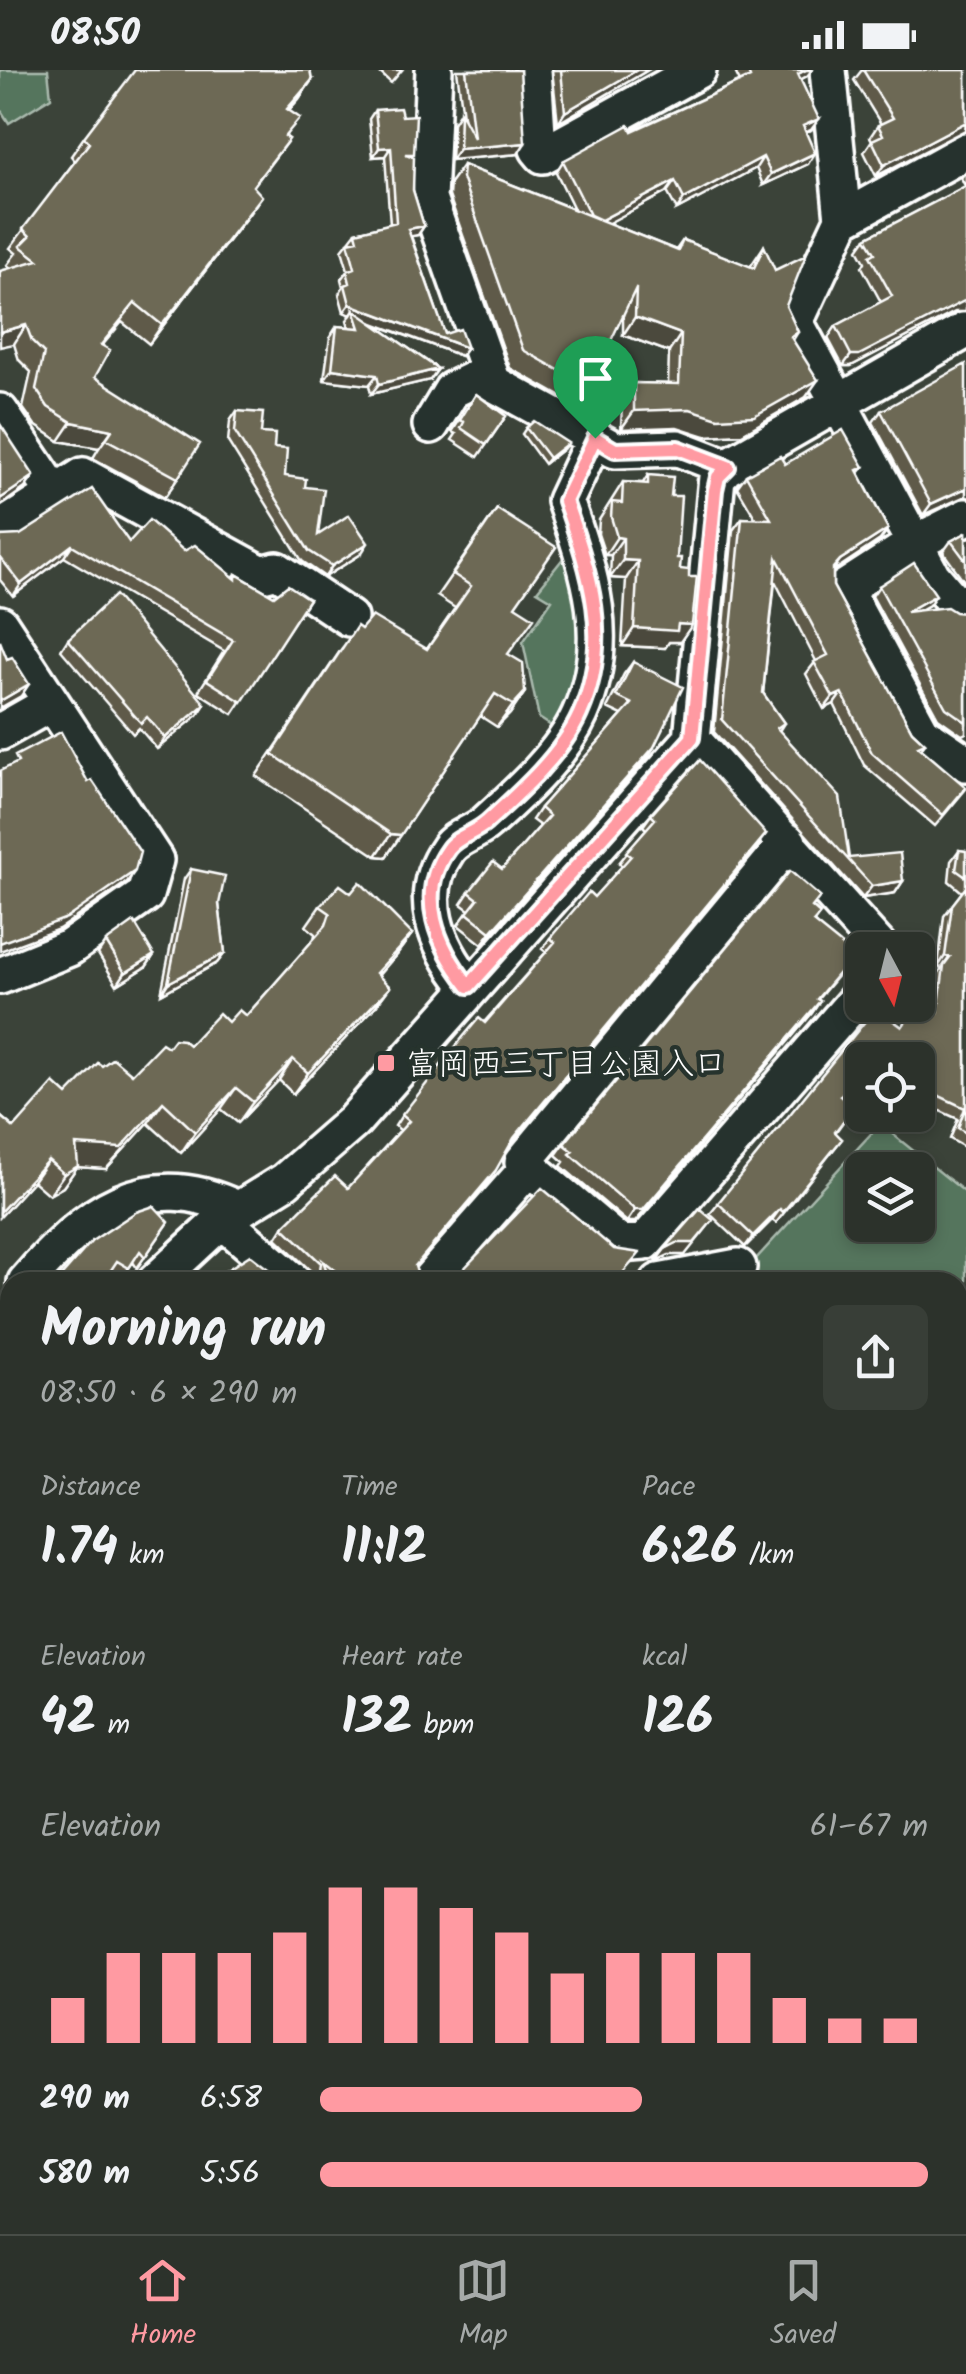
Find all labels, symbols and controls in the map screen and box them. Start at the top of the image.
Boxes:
text: 08:50 [50,5,140,65]
pin [553,336,638,439]
icon: arrive [568,351,623,406]
north arrow [845,932,935,1022]
map controls [845,932,935,1242]
place label: 富岡西三丁目公園入口 [406,1040,726,1091]
button: locate [845,1042,935,1132]
marker: 富岡西三丁目公園入口 [375,1052,397,1074]
button: layers [845,1152,935,1242]
text: Morning run [40,1288,327,1375]
button: share [823,1305,928,1410]
text: 08:50 · 6 × 290 m [40,1369,297,1420]
text: Distance [40,1465,141,1510]
text: Time [341,1465,398,1510]
text: Pace [642,1465,695,1510]
text: 1.74 [40,1510,118,1590]
text: 11:12 [341,1510,428,1590]
text: 6:26 [642,1510,738,1590]
text: km [118,1533,164,1578]
text: /km [738,1533,794,1578]
text: Elevation [40,1635,146,1680]
text: Heart rate [341,1635,463,1680]
text: kcal [642,1635,688,1680]
text: 42 [40,1680,96,1760]
text: 132 [341,1680,413,1760]
text: 126 [642,1680,713,1760]
text: m [96,1703,130,1748]
text: bpm [413,1703,474,1748]
text: Elevation [40,1802,161,1853]
text: 61–67 m [810,1802,928,1853]
text: 290 m [40,2074,130,2125]
text: 6:58 [200,2074,262,2125]
text: 580 m [40,2149,130,2200]
text: 5:56 [200,2149,260,2200]
tab: Home [130,2253,196,2358]
tab: Map [455,2253,510,2358]
tab: Saved [770,2253,836,2358]

